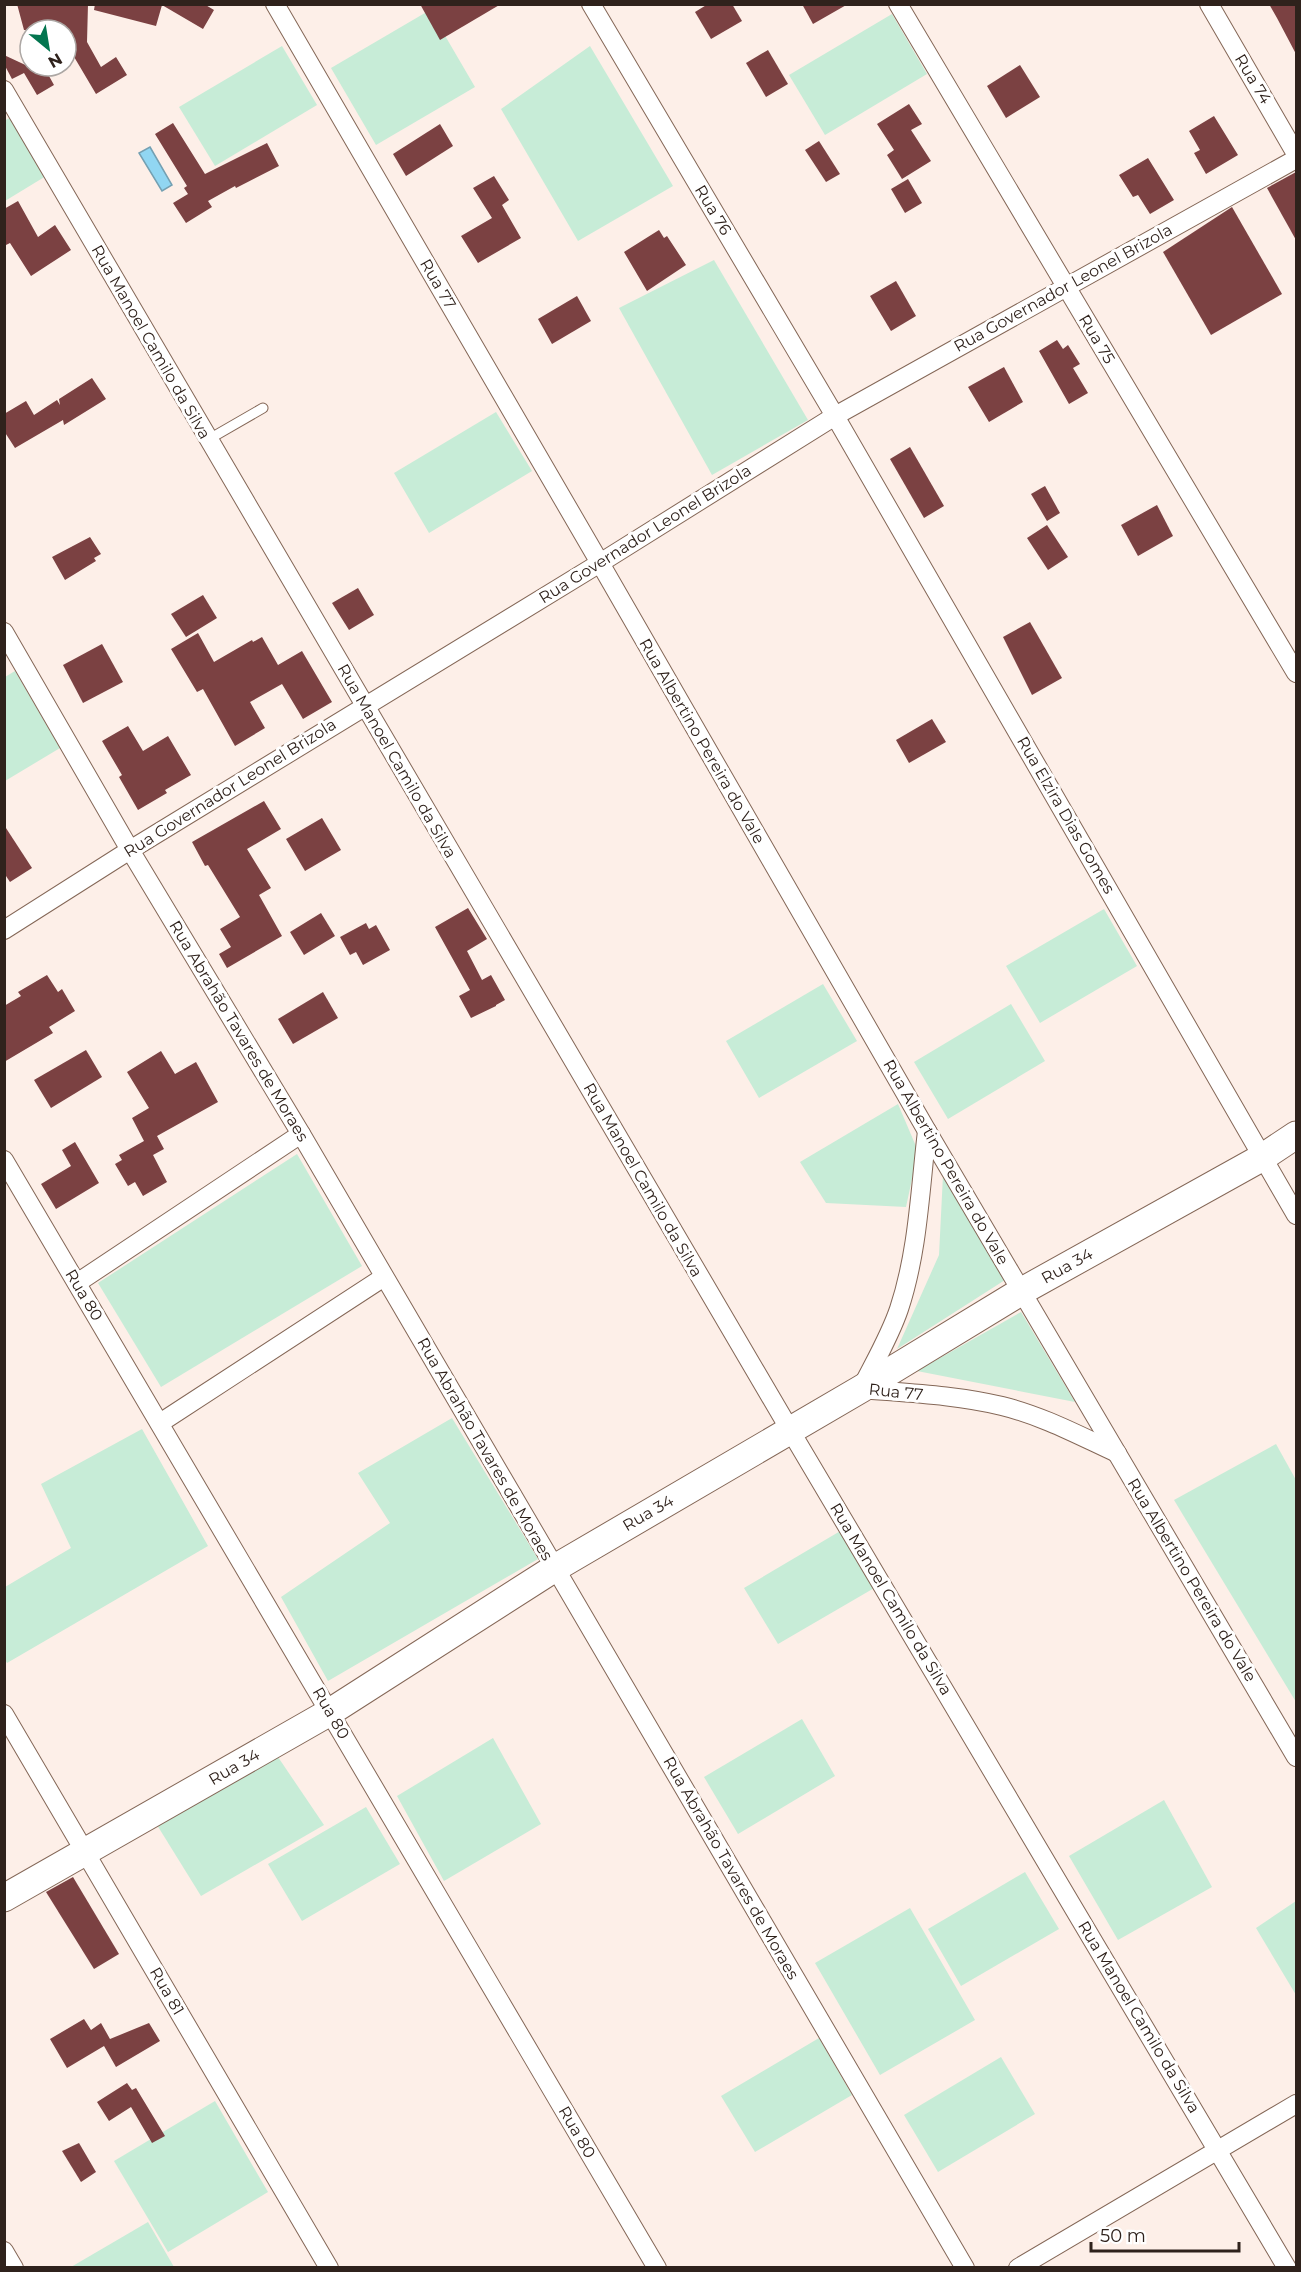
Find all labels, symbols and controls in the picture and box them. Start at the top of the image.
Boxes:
north arrow [18,18,78,78]
text: N [45,49,66,72]
street label: Rua 74 [1231,51,1275,108]
street label: Rua 76 [691,182,735,239]
street label: Rua Governador Leonel Brizola [951,220,1175,356]
street label: Rua Manoel Camilo da Silva [88,242,214,442]
street label: Rua 77 [416,256,460,312]
street label: Rua 75 [1075,311,1119,367]
street label: Rua Governador Leonel Brizola [535,461,755,607]
street label: Rua Albertino Pereira do Vale [635,635,769,847]
street label: Rua Manoel Camilo da Silva [334,661,460,861]
street label: Rua Governador Leonel Brizola [120,715,340,861]
street label: Rua Elzira Dias Gomes [1013,733,1119,897]
street label: Rua Abrahão Tavares de Moraes [165,917,313,1145]
street label: Rua Albertino Pereira do Vale [879,1056,1013,1268]
street label: Rua Manoel Camilo da Silva [580,1080,706,1280]
street label: Rua 34 [1038,1244,1096,1288]
street label: Rua 80 [61,1266,107,1324]
street label: Rua Abrahão Tavares de Moraes [413,1334,557,1564]
street label: Rua 77 [868,1380,924,1404]
street label: Rua Albertino Pereira do Vale [1124,1475,1260,1685]
street label: Rua 34 [619,1491,677,1535]
street label: Rua Manoel Camilo da Silva [826,1499,956,1699]
street label: Rua 80 [309,1684,353,1742]
street label: Rua 34 [205,1745,263,1789]
street label: Rua Abrahão Tavares de Moraes [659,1753,803,1983]
street label: Rua Manoel Camilo da Silva [1074,1917,1204,2117]
street label: Rua 81 [146,1964,188,2018]
street label: Rua 80 [555,2103,599,2161]
scale bar [1091,2215,1240,2253]
text: 50 m [1100,2225,1146,2247]

